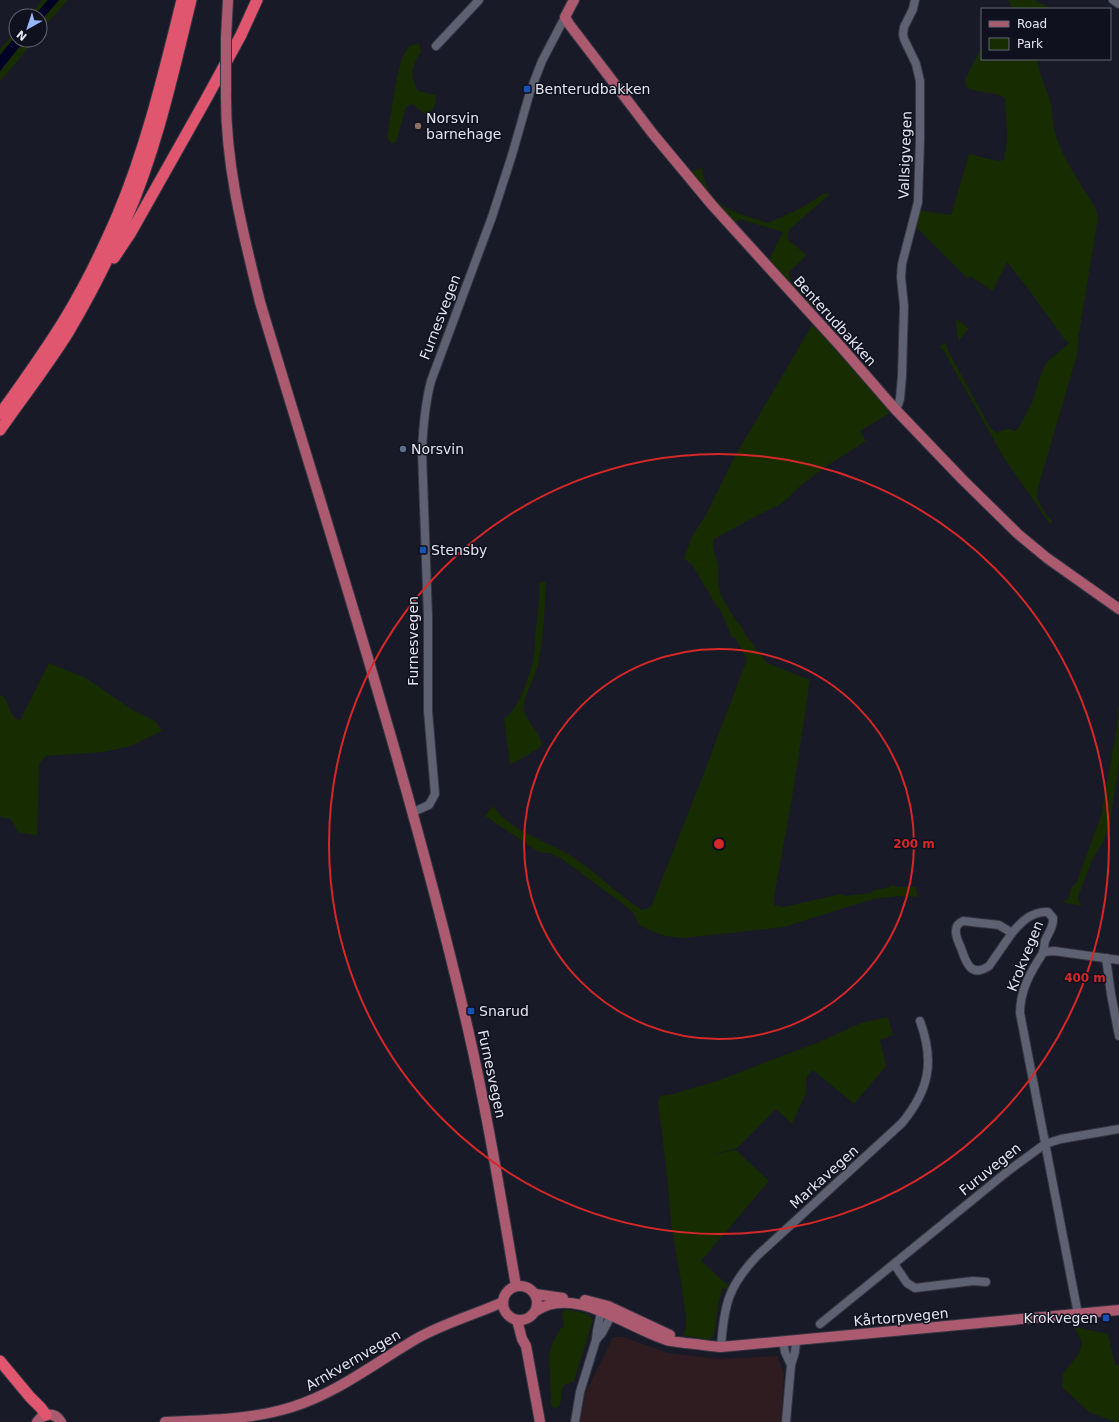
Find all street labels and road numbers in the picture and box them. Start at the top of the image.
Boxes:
street label: Vallsigvegen [895,111,915,199]
street label: Furnesvegen [416,272,464,362]
street label: Benterudbakken [790,273,880,369]
street label: Furnesvegen [405,596,421,686]
street label: Krokvegen [1004,918,1046,994]
street label: Furnesvegen [475,1028,509,1120]
street label: Furuvegen [956,1139,1024,1199]
street label: Markavegen [787,1142,861,1212]
street label: Kårtorpvegen [853,1305,949,1329]
street label: Arnkvernvegen [303,1326,403,1394]

